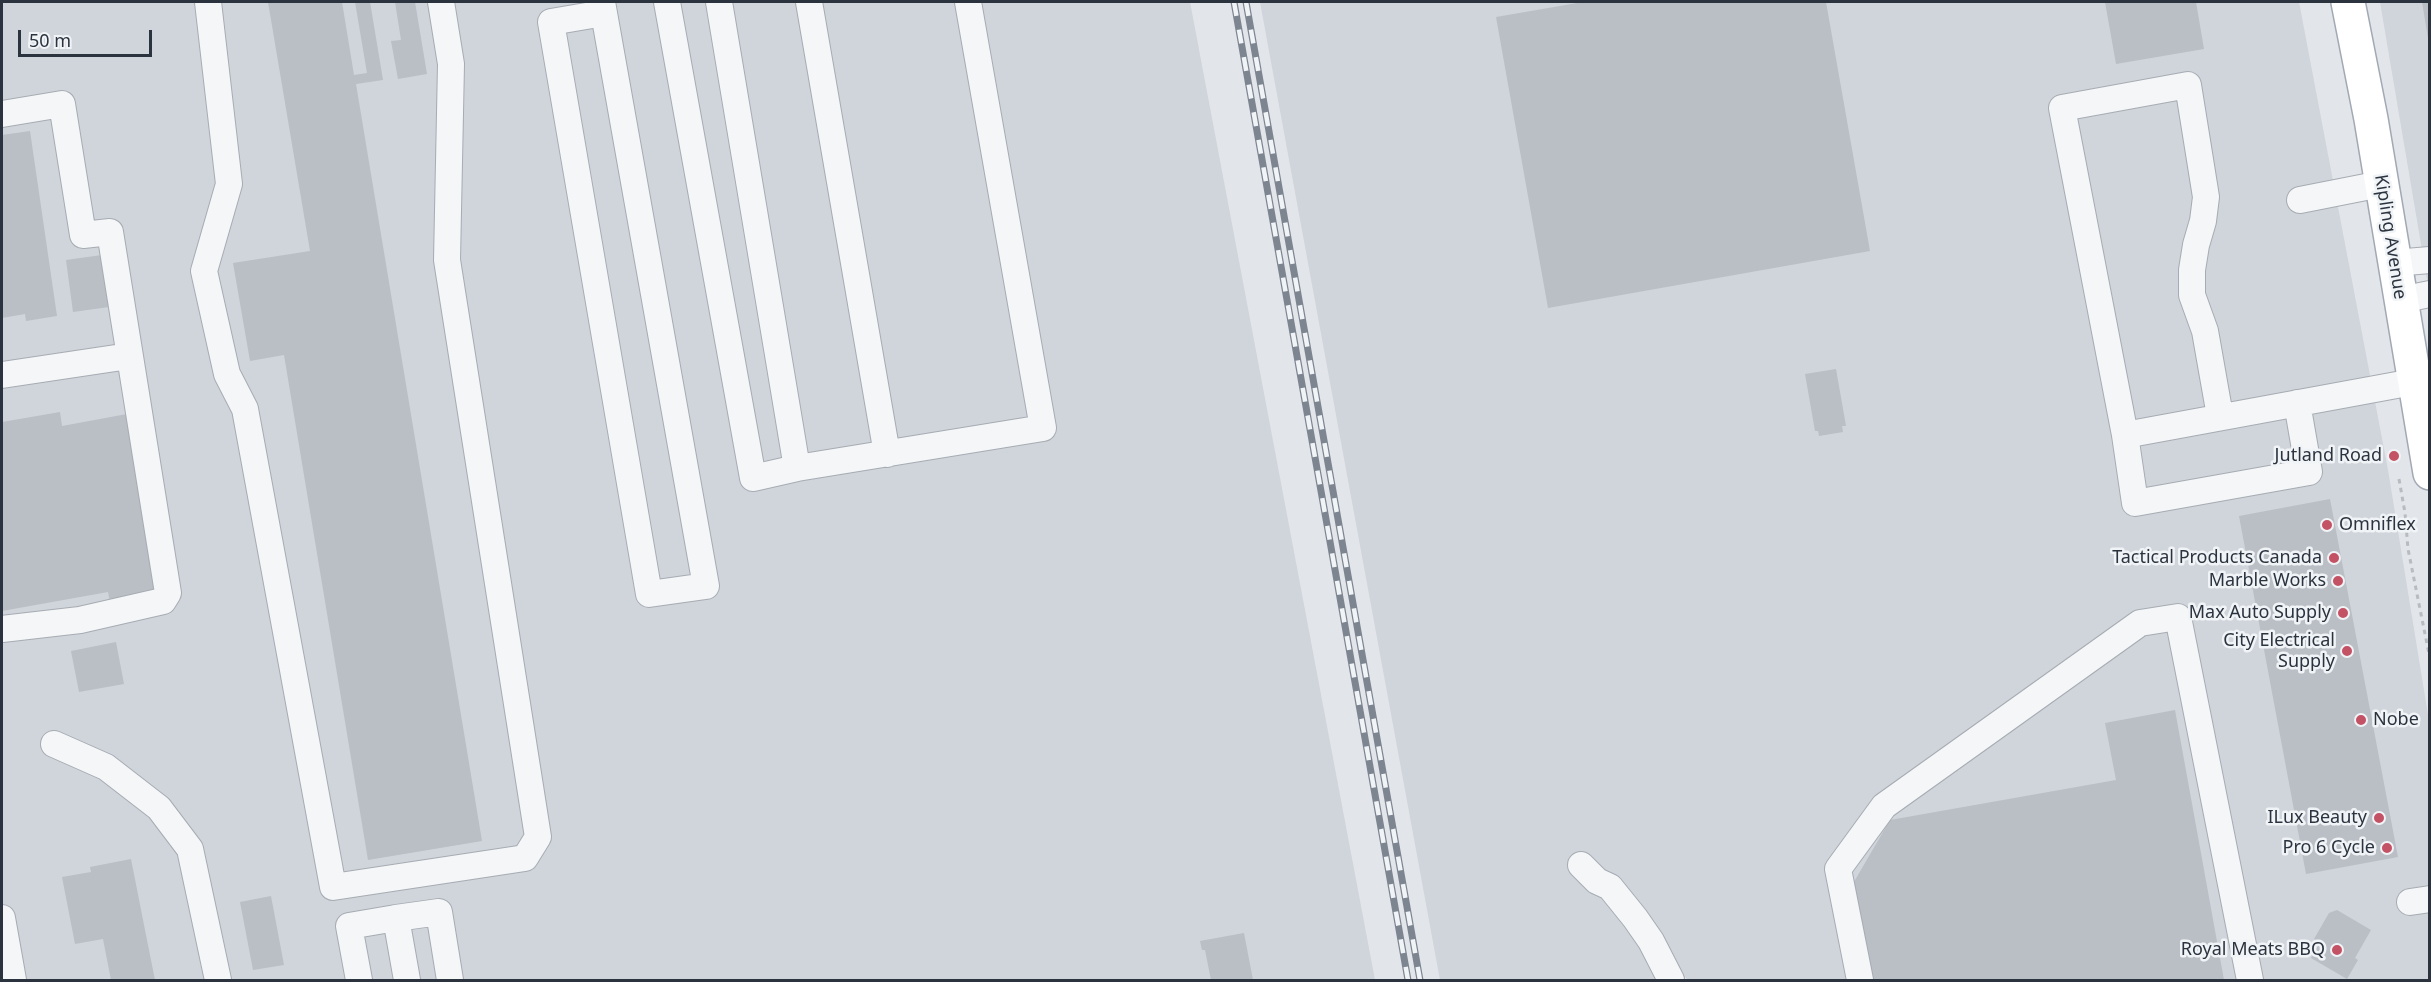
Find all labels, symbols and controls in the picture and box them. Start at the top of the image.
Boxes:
scale bar [21,18,154,56]
text: 50 m [29,28,71,52]
street label: Kipling Avenue [2369,173,2411,301]
place label: Jutland Road [2275,445,2382,467]
marker: Jutland Road [2387,449,2401,463]
place label: Omniflex [2339,514,2416,536]
marker: Omniflex [2320,518,2334,532]
place label: Tactical Products Canada [2112,547,2322,569]
marker: Tactical Products Canada [2327,551,2341,565]
place label: Marble Works [2209,570,2326,592]
marker: Marble Works [2331,574,2345,588]
place label: Max Auto Supply [2189,602,2331,624]
marker: Max Auto Supply [2336,606,2350,620]
place label: City Electrical Supply [2223,630,2335,672]
marker: City Electrical Supply [2340,644,2354,658]
place label: Nobe [2373,709,2419,731]
marker: Nobe [2354,713,2368,727]
place label: ILux Beauty [2267,807,2367,829]
marker: ILux Beauty [2372,811,2386,825]
place label: Pro 6 Cycle [2282,837,2375,859]
marker: Pro 6 Cycle [2380,841,2394,855]
place label: Royal Meats BBQ [2181,939,2325,961]
marker: Royal Meats BBQ [2330,943,2344,957]

